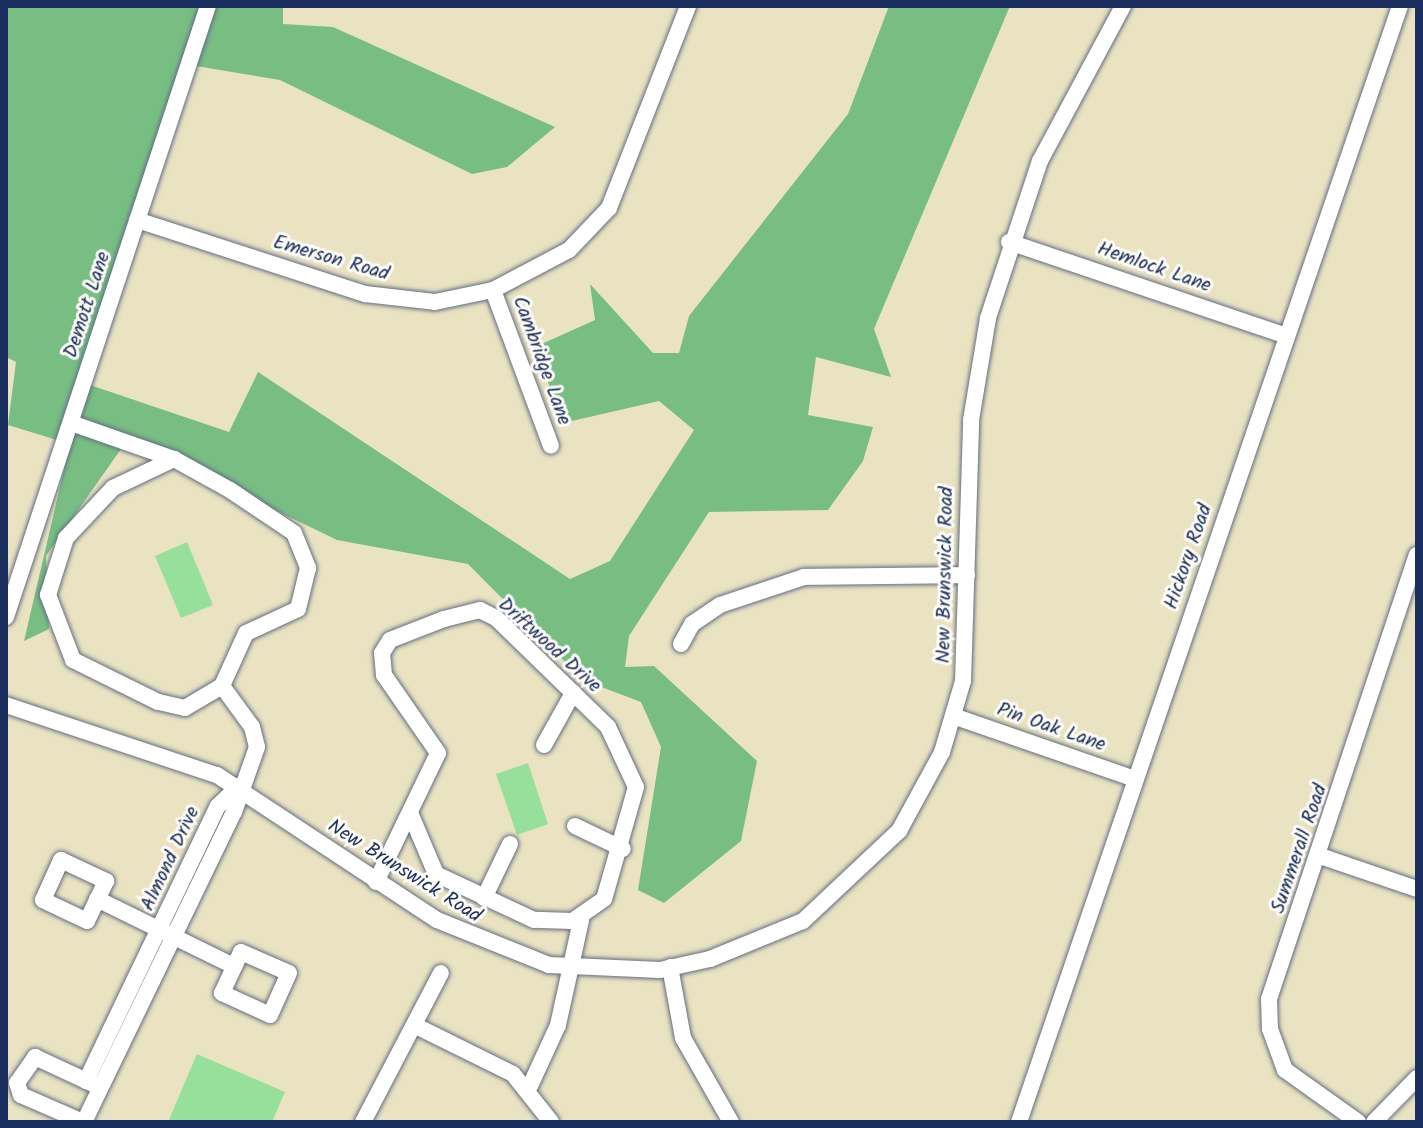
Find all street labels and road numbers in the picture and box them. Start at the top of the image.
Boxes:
street label: Emerson Road [270,231,392,287]
street label: Hemlock Lane [1094,237,1214,299]
street label: Demott Lane [60,249,116,361]
street label: Cambridge Lane [507,293,575,429]
street label: New Brunswick Road [932,486,960,664]
street label: Hickory Road [1160,501,1218,613]
street label: Driftwood Drive [492,593,606,699]
street label: Pin Oak Lane [994,698,1108,758]
street label: Summerall Road [1267,781,1333,917]
street label: Almond Drive [136,803,206,915]
street label: New Brunswick Road [323,815,485,929]

